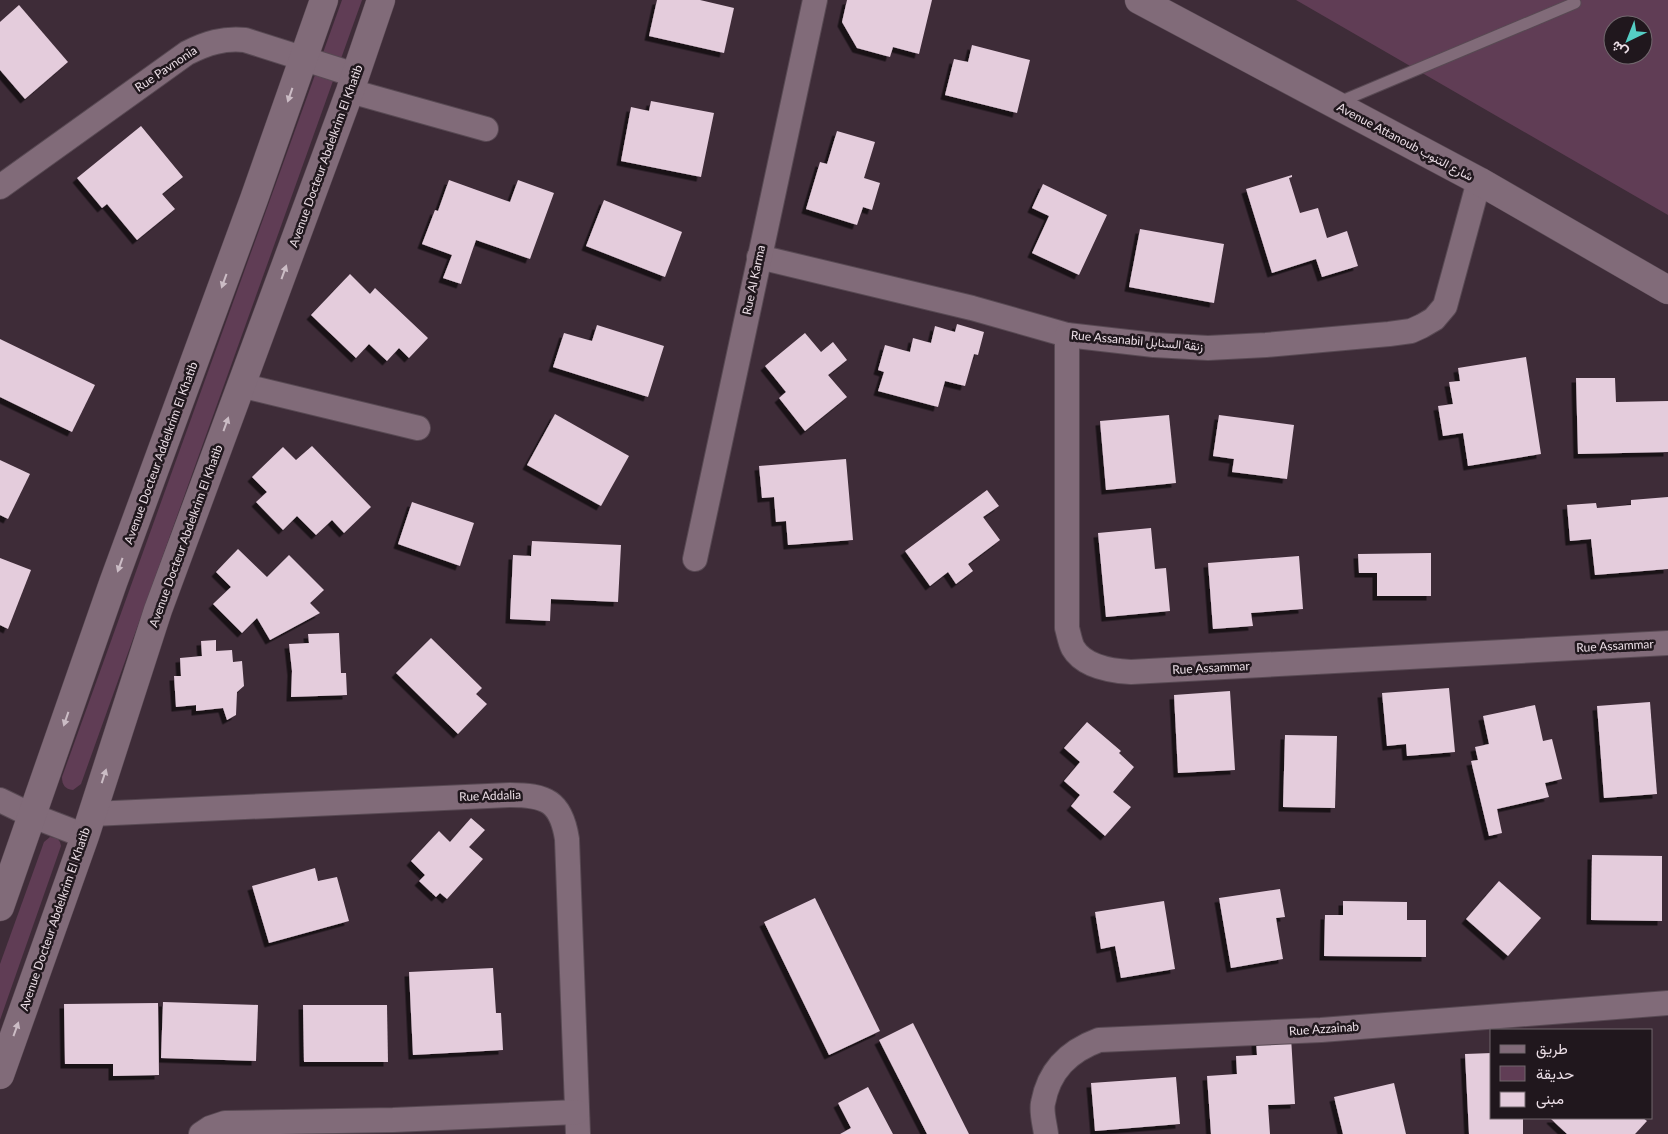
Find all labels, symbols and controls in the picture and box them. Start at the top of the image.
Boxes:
north arrow [1603,15,1653,65]
text: ش [1607,37,1631,62]
street label: Rue Pavnonia [132,42,200,95]
street label: Avenue Docteur Abdelkrim El Khatib [285,62,366,249]
one-way arrow [286,88,294,103]
street label: Avenue Attanoub شارع التنوب [1334,99,1476,186]
street label: Rue Al Karma [739,244,768,316]
one-way arrow [281,265,288,280]
one-way arrow [220,274,227,289]
street label: Rue Assanabil زنقة السنابل [1070,327,1204,355]
street label: Avenue Docteur Addelkrim El Khatib [121,359,201,546]
one-way arrow [223,417,230,432]
street label: Avenue Docteur Abdelkrim El Khatib [145,442,226,629]
one-way arrow [116,558,123,573]
street label: Rue Assammar [1576,636,1655,655]
street label: Rue Assammar [1172,658,1251,677]
one-way arrow [62,711,69,726]
one-way arrow [101,769,108,784]
street label: Rue Addalia [459,787,521,804]
street label: Avenue Docteur Abdelkrim El Khatib [16,825,93,1012]
street label: Rue Azzainab [1288,1019,1360,1038]
one-way arrow [12,1021,20,1036]
legend [1490,1029,1653,1119]
text: طريق [1536,1039,1568,1059]
text: حديقة [1536,1064,1574,1083]
text: مبنى [1536,1089,1564,1109]

